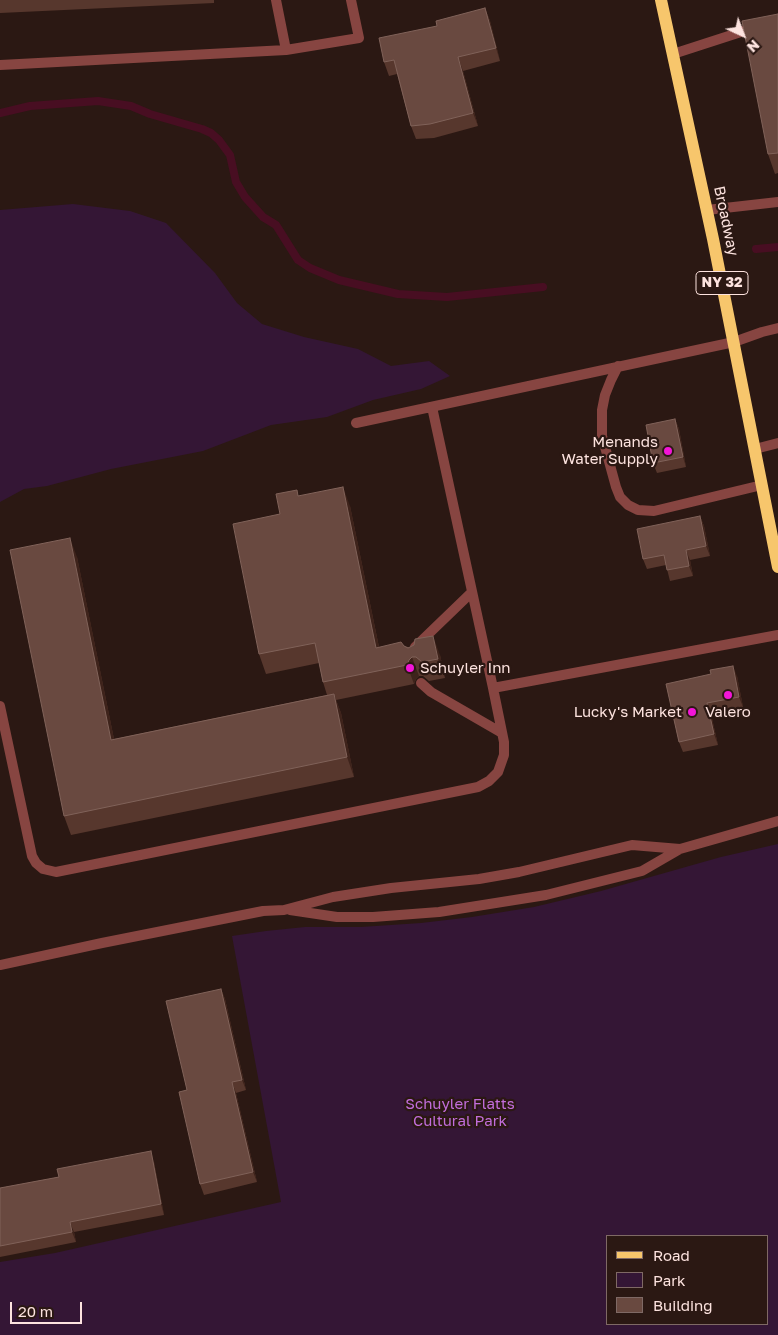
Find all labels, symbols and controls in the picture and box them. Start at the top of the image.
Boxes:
north arrow [718,10,768,60]
text: N [744,36,763,56]
street label: Broadway [710,184,742,258]
road number: NY 32 [696,272,748,294]
place label: Menands Water Supply [562,433,658,468]
marker: Menands Water Supply [662,445,674,457]
place label: Schuyler Inn [420,659,511,677]
marker: Schuyler Inn [404,662,416,674]
marker: Valero [722,689,734,701]
place label: Lucky's Market [574,703,682,721]
place label: Valero [705,703,751,721]
marker: Lucky's Market [686,706,698,718]
park label: Schuyler Flatts Cultural Park [405,1095,515,1130]
legend [606,1235,768,1325]
text: Road [653,1246,690,1264]
text: Park [653,1271,685,1289]
scale bar [12,1292,85,1324]
text: Building [653,1296,713,1314]
text: 20 m [18,1302,53,1320]

